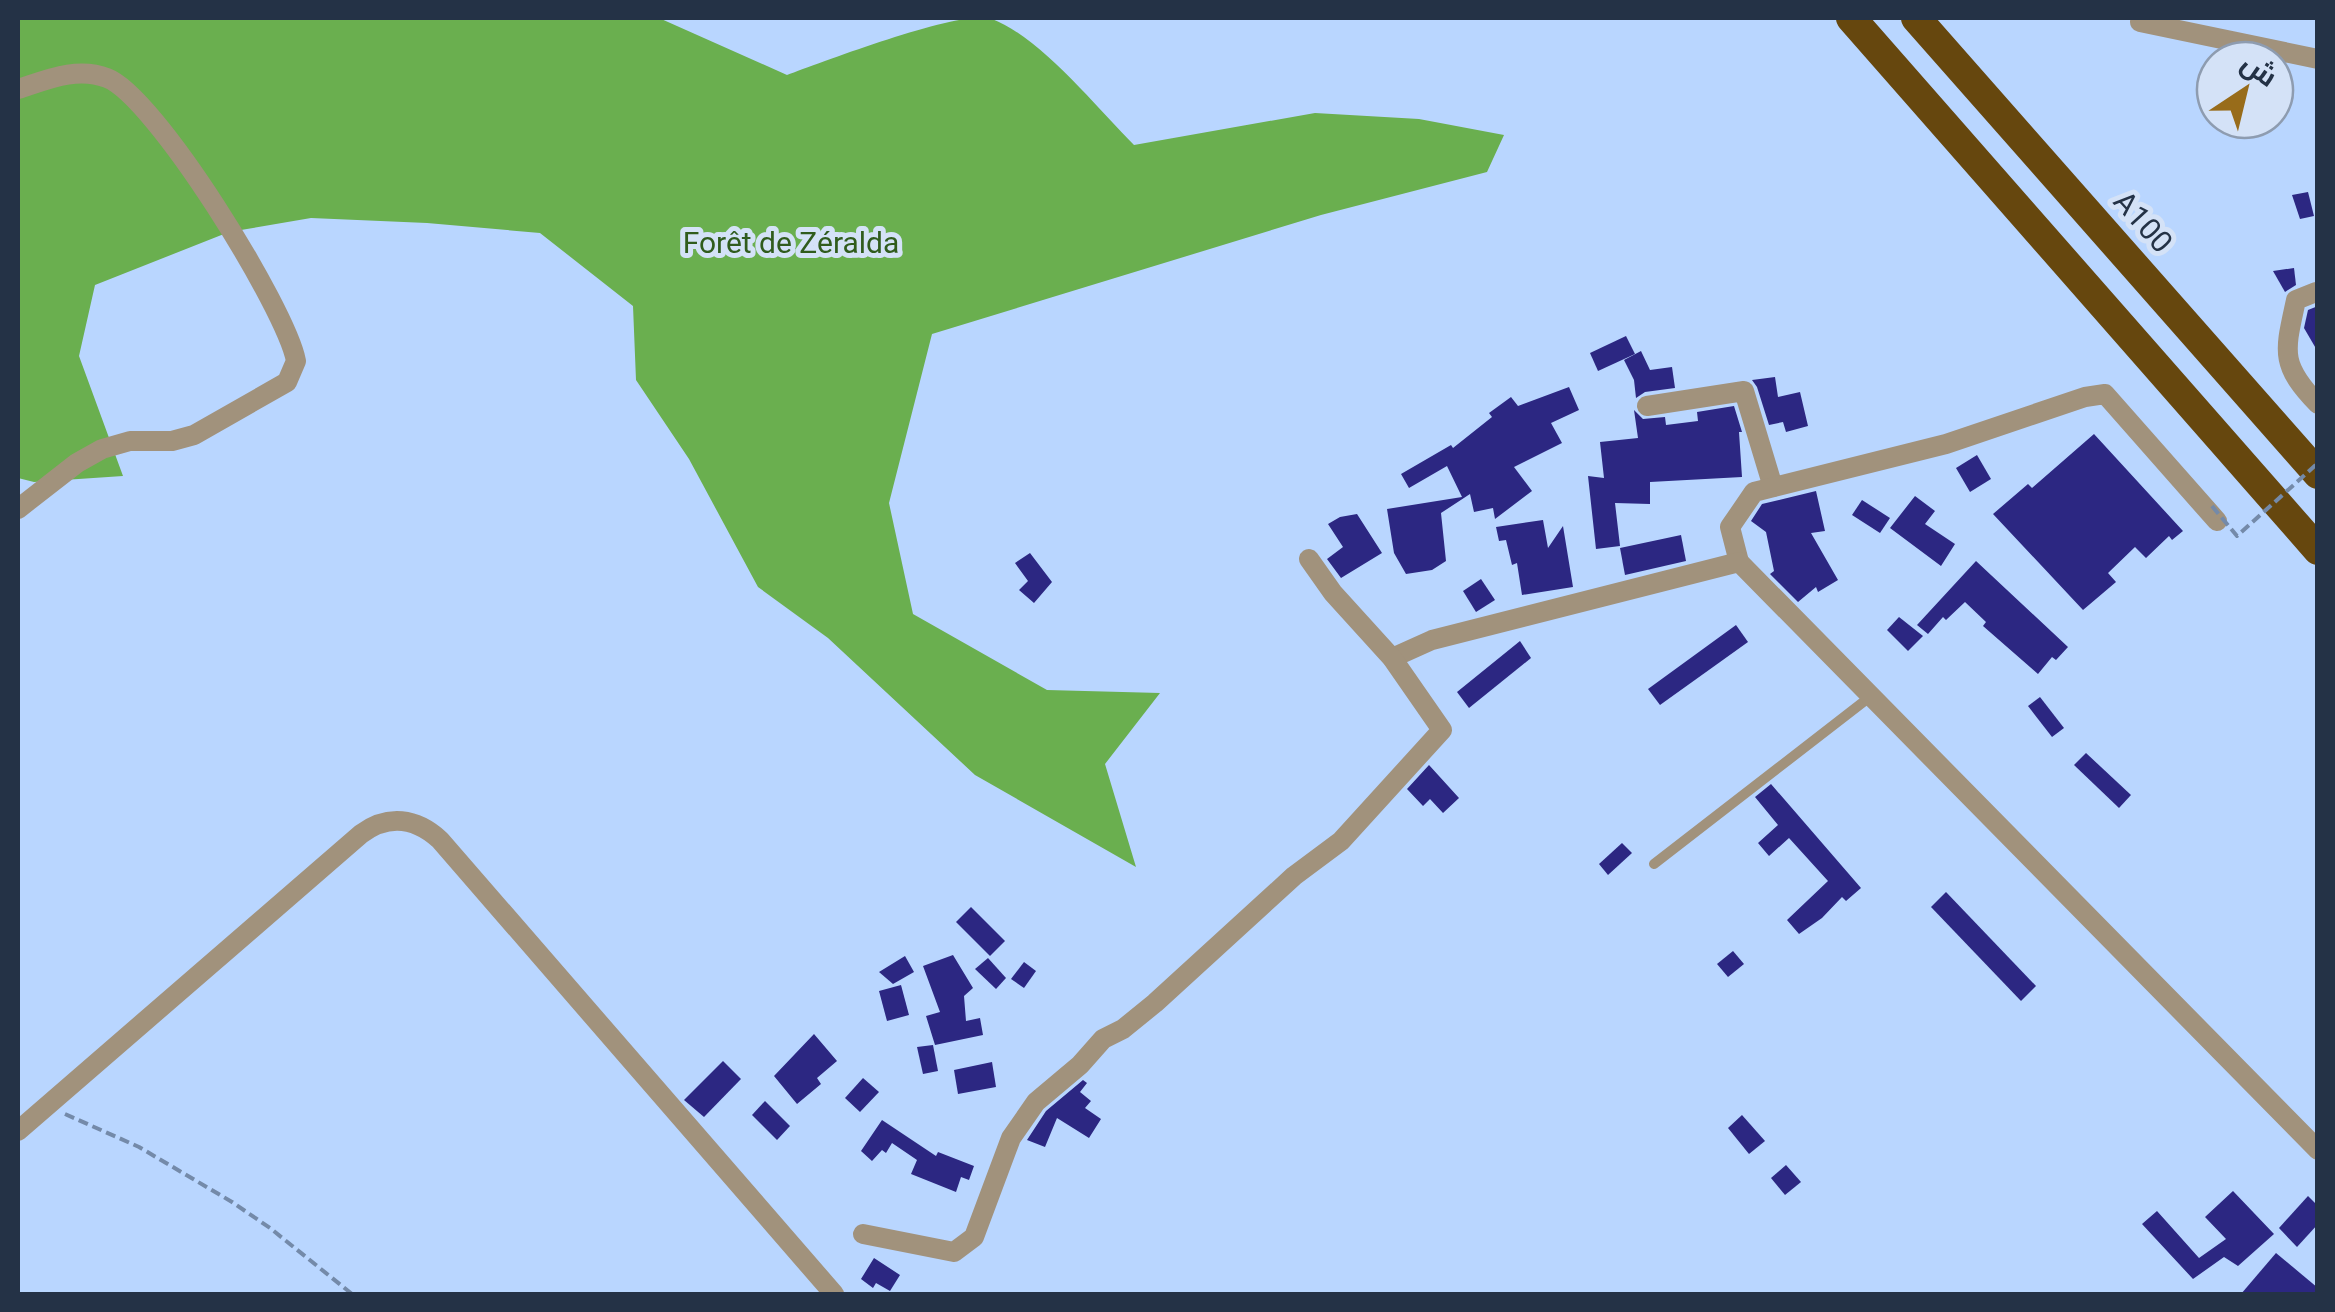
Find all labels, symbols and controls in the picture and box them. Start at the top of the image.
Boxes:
north arrow [2195,40,2295,140]
text: ش [2235,46,2283,94]
street label: A100 [2107,184,2180,259]
park label: Forêt de Zéralda [683,225,899,260]

